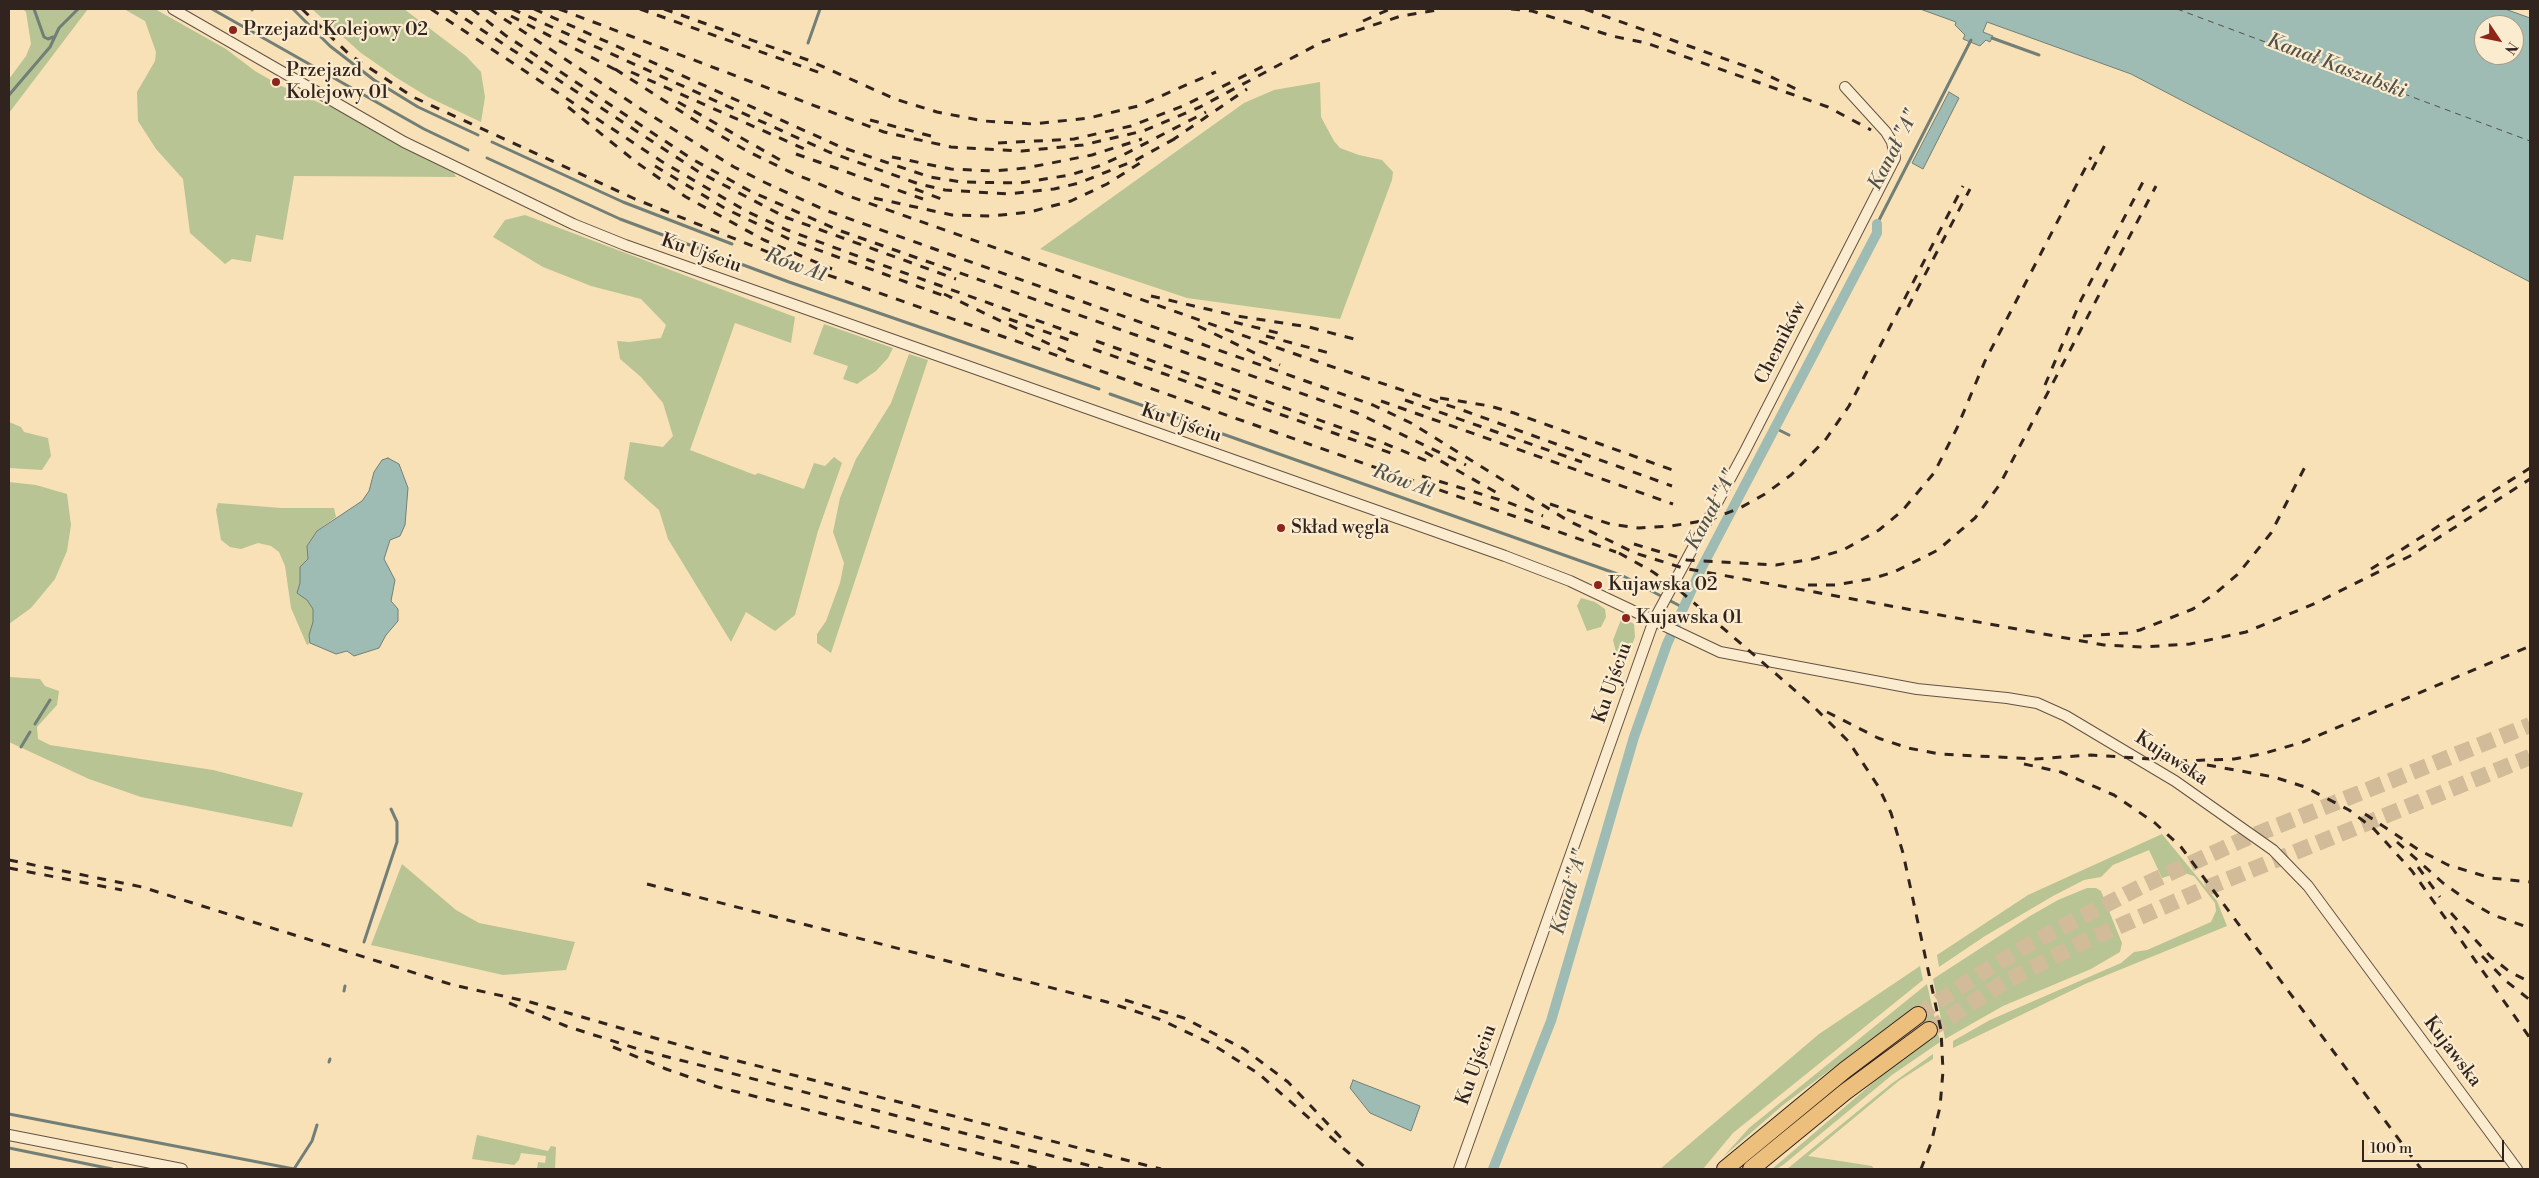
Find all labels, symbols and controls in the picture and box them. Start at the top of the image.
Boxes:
north arrow [2474,15,2524,65]
place label: Przejazd Kolejowy 02 [243,19,428,41]
marker: Przejazd Kolejowy 02 [227,24,239,36]
water label: Kanał Kaszubski [2263,29,2409,105]
text: N [2500,38,2521,57]
place label: Przejazd Kolejowy 01 [286,60,389,104]
marker: Przejazd Kolejowy 01 [270,76,282,88]
water label: Kanał "A" [1864,107,1924,195]
street label: Ku Ujściu [658,230,744,278]
water label: Rów A1 [761,244,829,288]
street label: Chemików [1750,298,1812,388]
street label: Ku Ujściu [1138,400,1224,448]
water label: Rów A1 [1369,460,1437,504]
water label: Kanał "A" [1681,467,1743,555]
place label: Skład węgla [1291,517,1389,539]
marker: Skład węgla [1275,522,1287,534]
place label: Kujawska 02 [1608,574,1718,596]
marker: Kujawska 02 [1592,579,1604,591]
place label: Kujawska 01 [1636,607,1743,629]
marker: Kujawska 01 [1620,612,1632,624]
street label: Ku Ujściu [1589,640,1637,726]
street label: Kujawska [2130,727,2212,791]
water label: Kanał "A" [1547,848,1593,938]
street label: Kujawska [2418,1012,2486,1092]
street label: Ku Ujściu [1452,1022,1502,1108]
scale bar [2364,1130,2506,1162]
text: 100 m [2370,1139,2412,1158]

